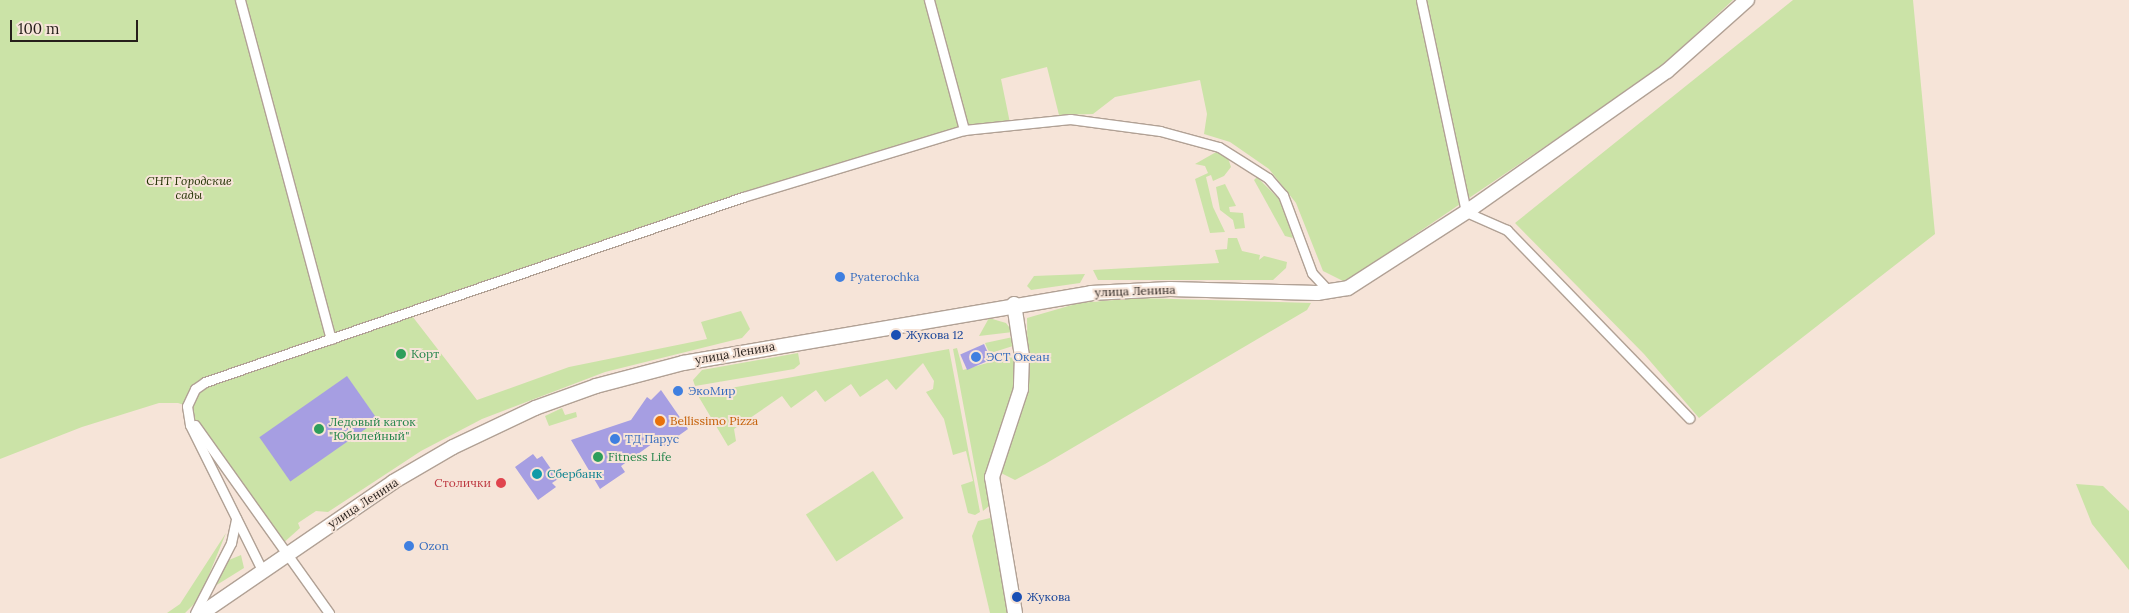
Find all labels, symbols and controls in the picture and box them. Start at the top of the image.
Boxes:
scale bar [12,10,140,42]
text: 100 m [18,19,59,38]
park label: СНТ Городские сады [146,174,232,202]
place label: Pyaterochka [850,270,919,284]
marker: Pyaterochka [834,271,846,283]
street label: улица Ленина [1094,282,1176,300]
place label: Жукова 12 [906,328,963,342]
marker: Жукова 12 [890,329,902,341]
street label: улица Ленина [694,339,776,367]
place label: Корт [411,347,439,361]
marker: Корт [395,348,407,360]
place label: ЭСТ Океан [986,350,1050,364]
marker: ЭСТ Океан [970,351,982,363]
place label: ЭкоМир [688,384,735,398]
marker: ЭкоМир [672,385,684,397]
place label: Bellissimo Pizza [670,414,758,428]
place label: Ледовый каток "Юбилейный" [329,415,416,443]
marker: Bellissimo Pizza [654,415,666,427]
marker: Ледовый каток "Юбилейный" [313,423,325,435]
place label: ТД Парус [625,432,679,446]
marker: ТД Парус [609,433,621,445]
place label: Fitness Life [608,450,672,464]
marker: Fitness Life [592,451,604,463]
place label: Сбербанк [547,467,602,481]
marker: Сбербанк [531,468,543,480]
street label: улица Ленина [325,475,401,531]
place label: Столички [434,476,491,490]
marker: Столички [495,477,507,489]
place label: Ozon [419,539,449,553]
marker: Ozon [403,540,415,552]
place label: Жукова [1027,590,1070,604]
marker: Жукова [1011,591,1023,603]

